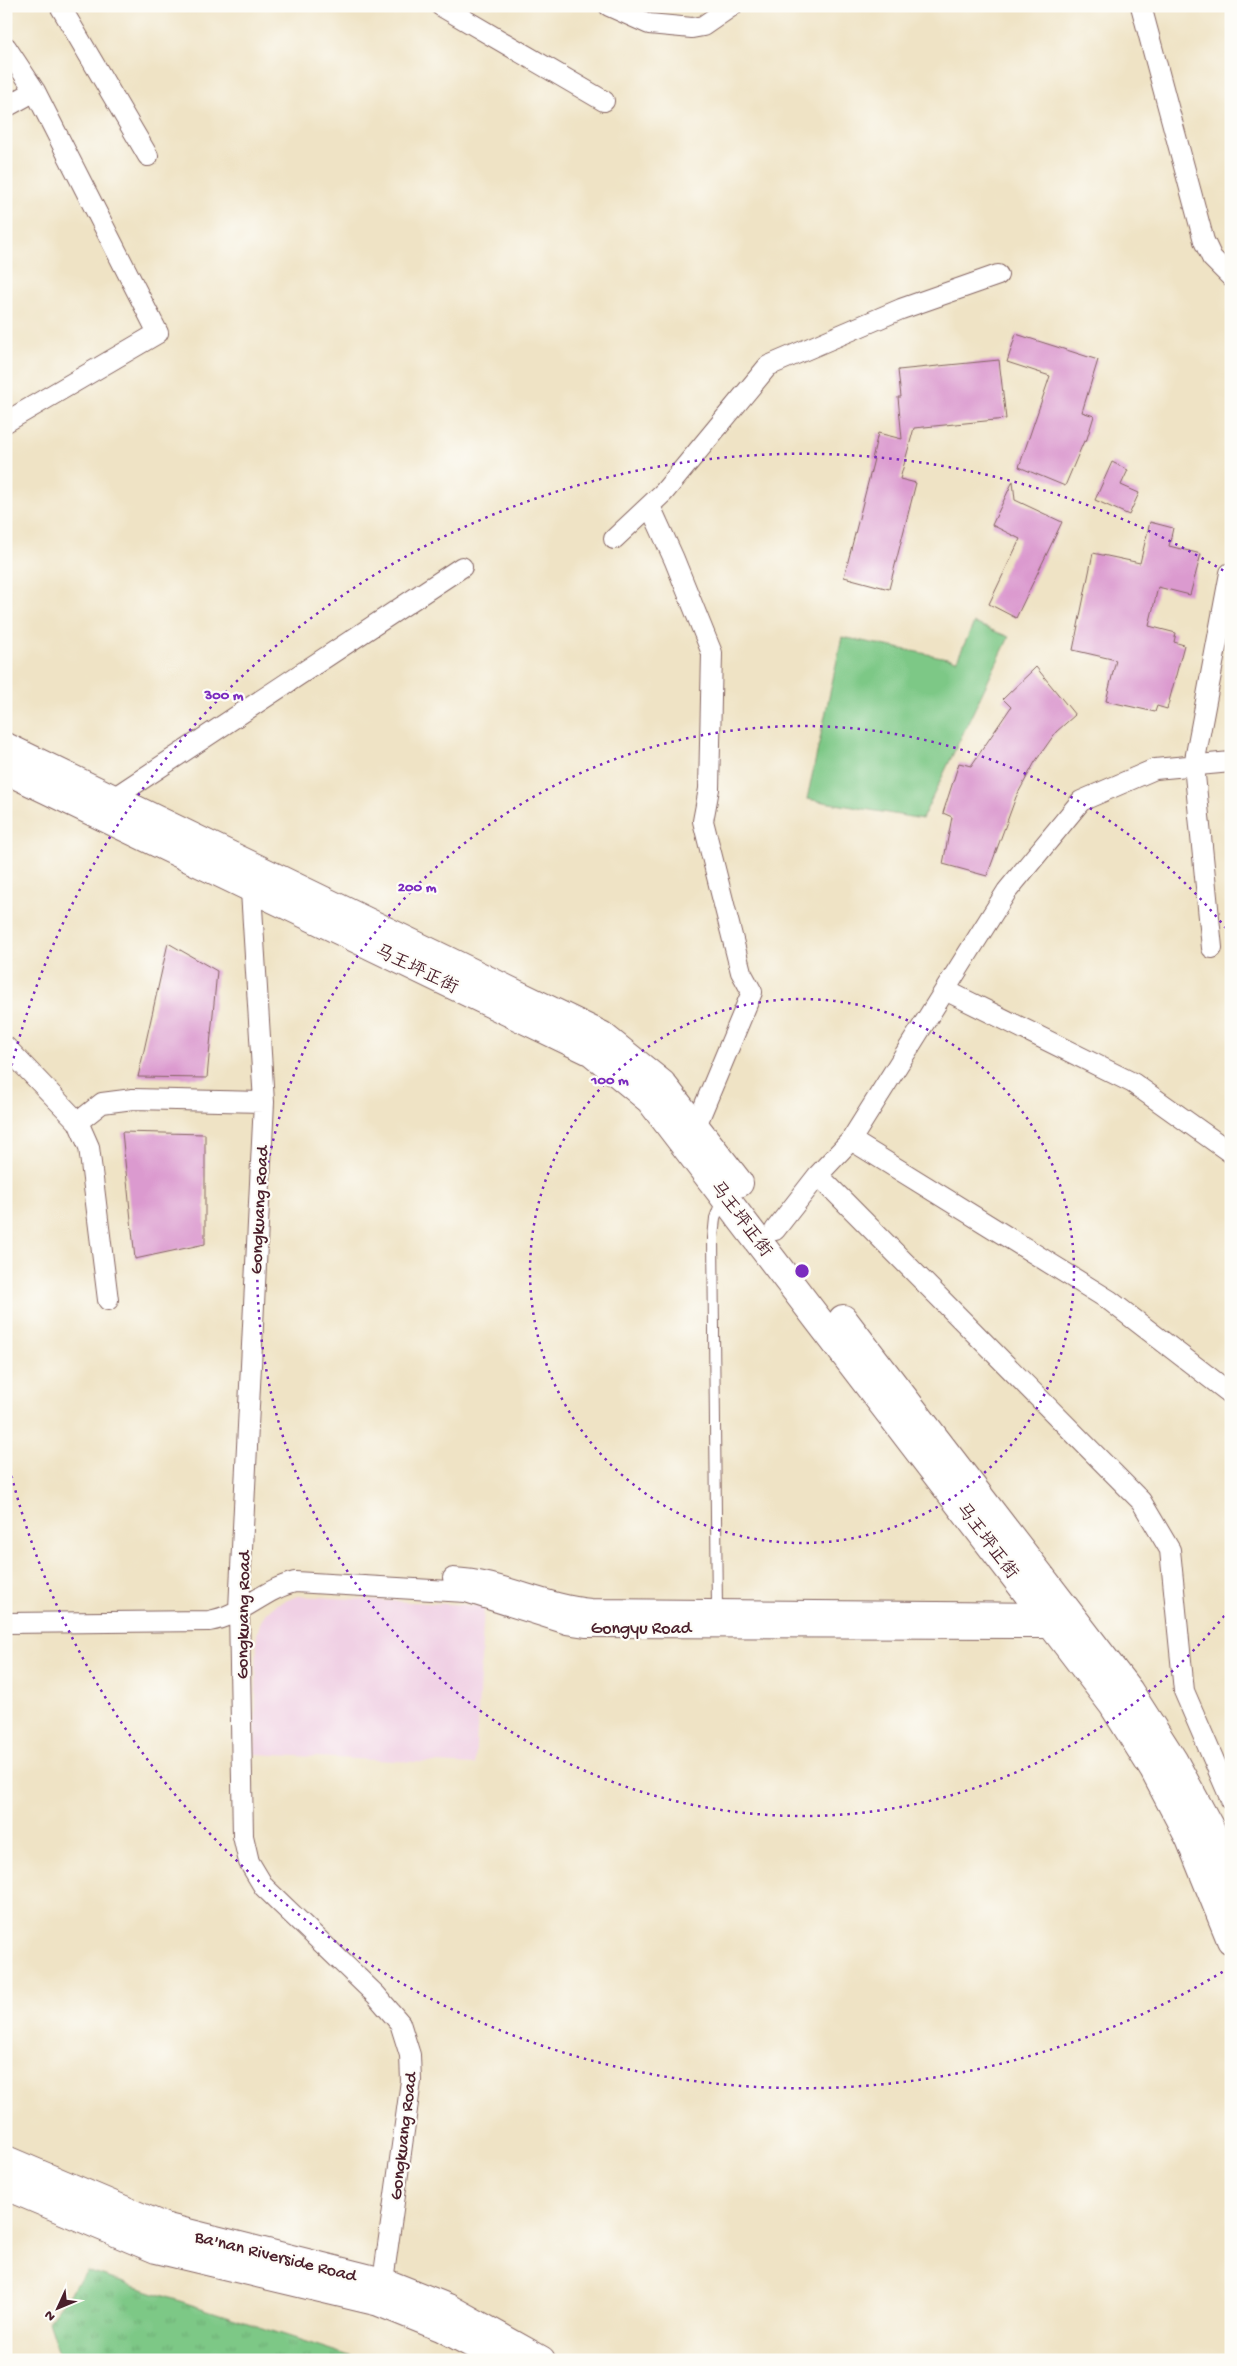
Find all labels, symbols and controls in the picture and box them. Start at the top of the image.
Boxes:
text: 300 m [203,687,244,705]
text: 200 m [398,879,437,897]
street label: 马王坪正街 [371,940,461,999]
text: 100 m [590,1072,629,1090]
street label: Gongkuang Road [247,1144,274,1275]
street label: 马王坪正街 [705,1177,776,1262]
centre of rings [793,1262,811,1280]
street label: 马王坪正街 [951,1499,1022,1584]
street label: Gongkuang Road [233,1549,256,1679]
street label: Gongyu Road [591,1619,693,1640]
street label: Gongkuang Road [386,2070,423,2201]
street label: Ba'nan Riverside Road [191,2227,360,2288]
north arrow [32,2284,82,2334]
text: N [41,2306,60,2324]

